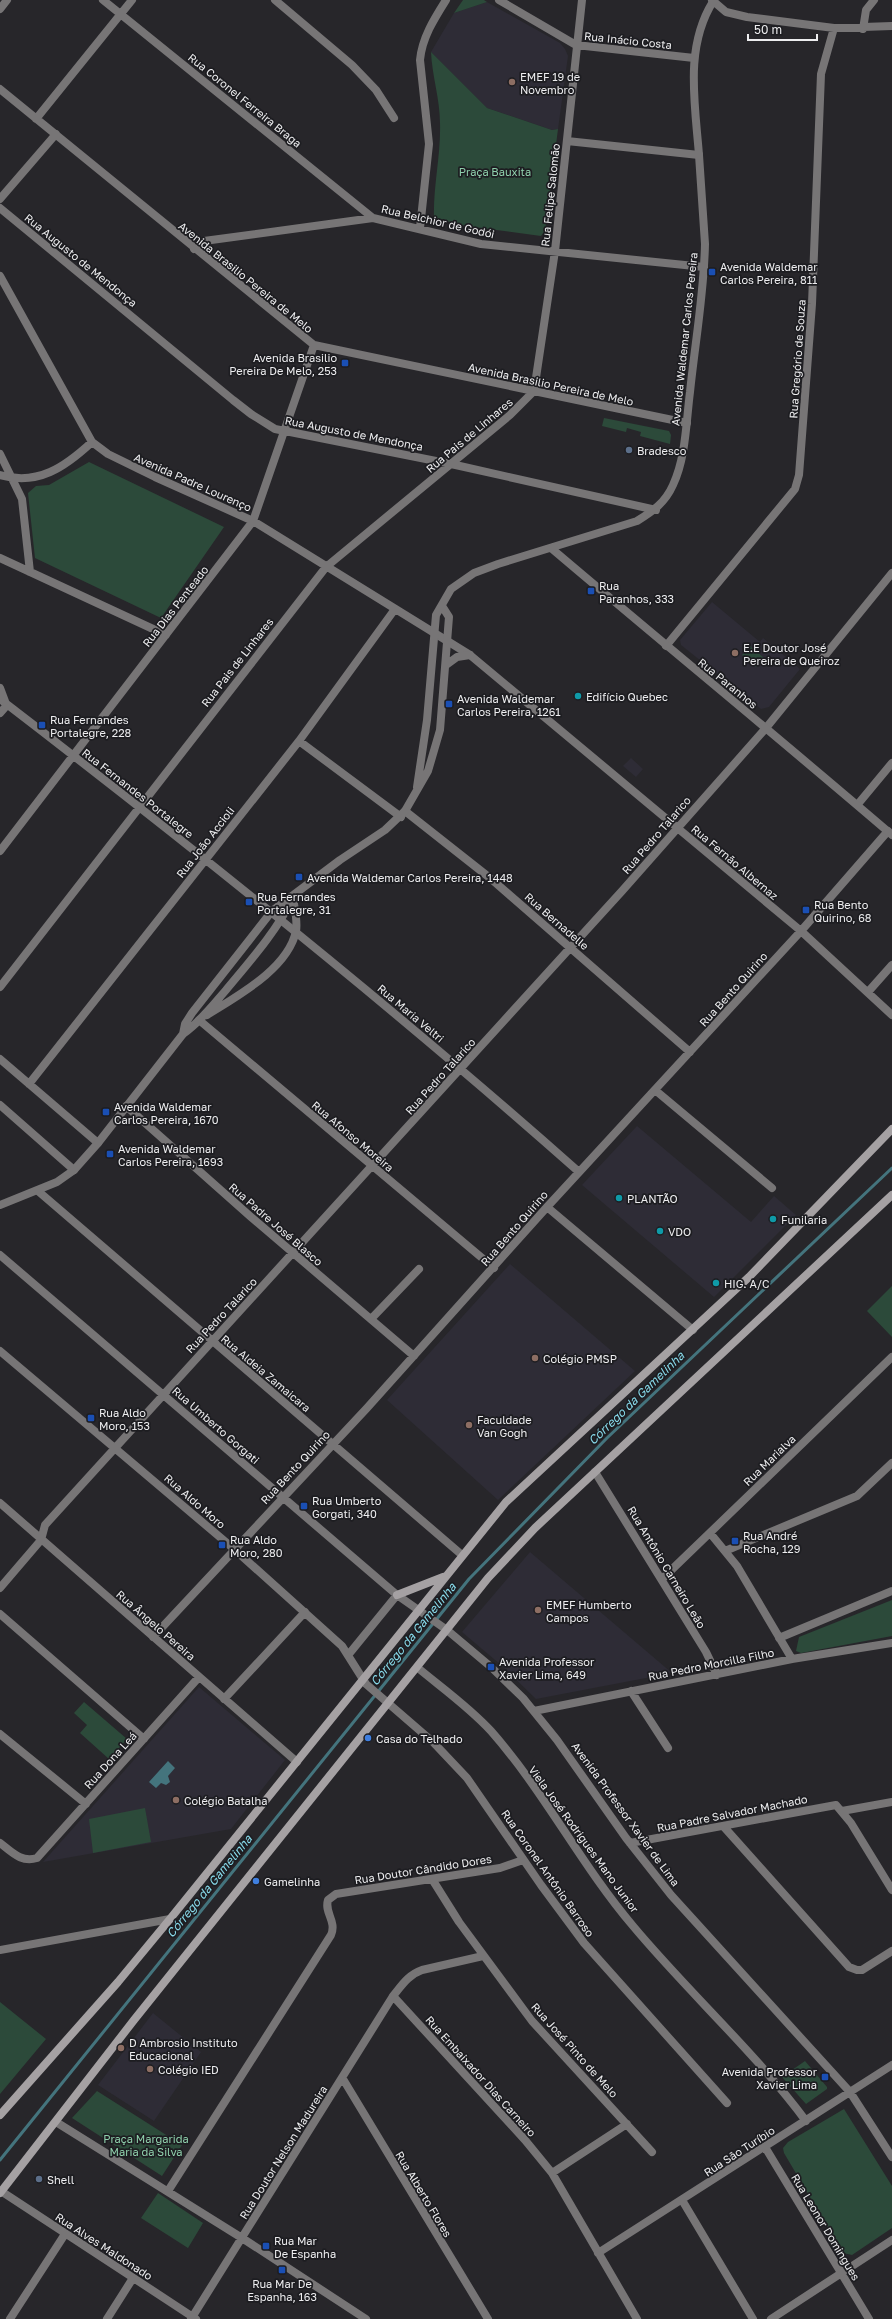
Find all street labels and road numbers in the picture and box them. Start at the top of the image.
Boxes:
street label: Rua Inácio Costa [583,29,673,51]
street label: Rua Coronel Ferreira Braga [186,50,304,150]
street label: Rua Felipe Salomão [538,142,562,247]
street label: Rua Belchior de Godói [380,202,496,240]
street label: Rua Augusto de Mendonça [22,211,140,309]
street label: Avenida Brasilio Pereira de Melo [176,219,316,335]
street label: Avenida Waldemar Carlos Pereira [668,252,700,426]
street label: Rua Gregório de Souza [786,299,808,419]
street label: Avenida Brasilio Pereira de Melo [467,360,635,408]
street label: Rua Pais de Linhares [423,395,515,475]
street label: Rua Augusto de Mendonça [284,413,424,453]
street label: Avenida Padre Lourenço [132,450,254,514]
street label: Rua Dias Penteado [139,563,211,649]
street label: Rua Pais de Linhares [198,615,276,709]
street label: Rua Paranhos [696,655,760,711]
street label: Rua Fernandes Portalegre [80,746,196,840]
street label: Rua Pedro Talarico [619,793,693,876]
street label: Rua João Accioli [173,804,237,880]
street label: Rua Fernão Albernaz [689,822,781,902]
street label: Rua Bernadelle [522,890,592,952]
street label: Rua Bento Quirino [696,949,770,1029]
street label: Rua Maria Veltri [375,981,447,1045]
street label: Rua Pedro Talarico [402,1035,478,1117]
street label: Rua Afonso Moreira [310,1098,396,1174]
street label: Rua Padre José Blasco [227,1180,326,1268]
street label: Rua Bento Quirino [478,1187,550,1268]
street label: Rua Pedro Talarico [183,1274,260,1355]
street label: Rua Aldeia Zamaicara [219,1332,313,1414]
street label: Rua Umberto Gorgati [170,1384,262,1466]
street label: Rua Bento Quirino [258,1427,333,1506]
street label: Rua Marialva [740,1432,798,1488]
street label: Rua Aldo Moro [162,1471,228,1531]
street label: Rua Antônio Carneiro Leão [625,1504,709,1631]
street label: Rua Ângelo Pereira [114,1587,198,1663]
street label: Rua Pedro Morcilla Filho [647,1645,776,1683]
street label: Rua Dona Leá [81,1729,139,1791]
street label: Avenida Professor Xavier de Lima [569,1740,683,1888]
street label: Viela José Rodrigues Mano Junior [526,1763,642,1916]
street label: Rua Padre Salvador Machado [656,1792,809,1834]
street label: Rua Coronel Antônio Barroso [499,1807,597,1939]
street label: Rua Doutor Cândido Dores [353,1852,493,1886]
street label: Rua José Pinto de Melo [529,2000,621,2100]
street label: Rua Embaixador Dias Carneiro [423,2013,539,2139]
street label: Rua Doutor Nelson Madureira [236,2083,330,2221]
street label: Rua São Turíbio [701,2123,777,2179]
street label: Rua Alberto Flores [393,2149,455,2239]
street label: Rua Leonor Domingues [789,2171,863,2283]
street label: Rua Alves Maldonado [53,2210,155,2282]

